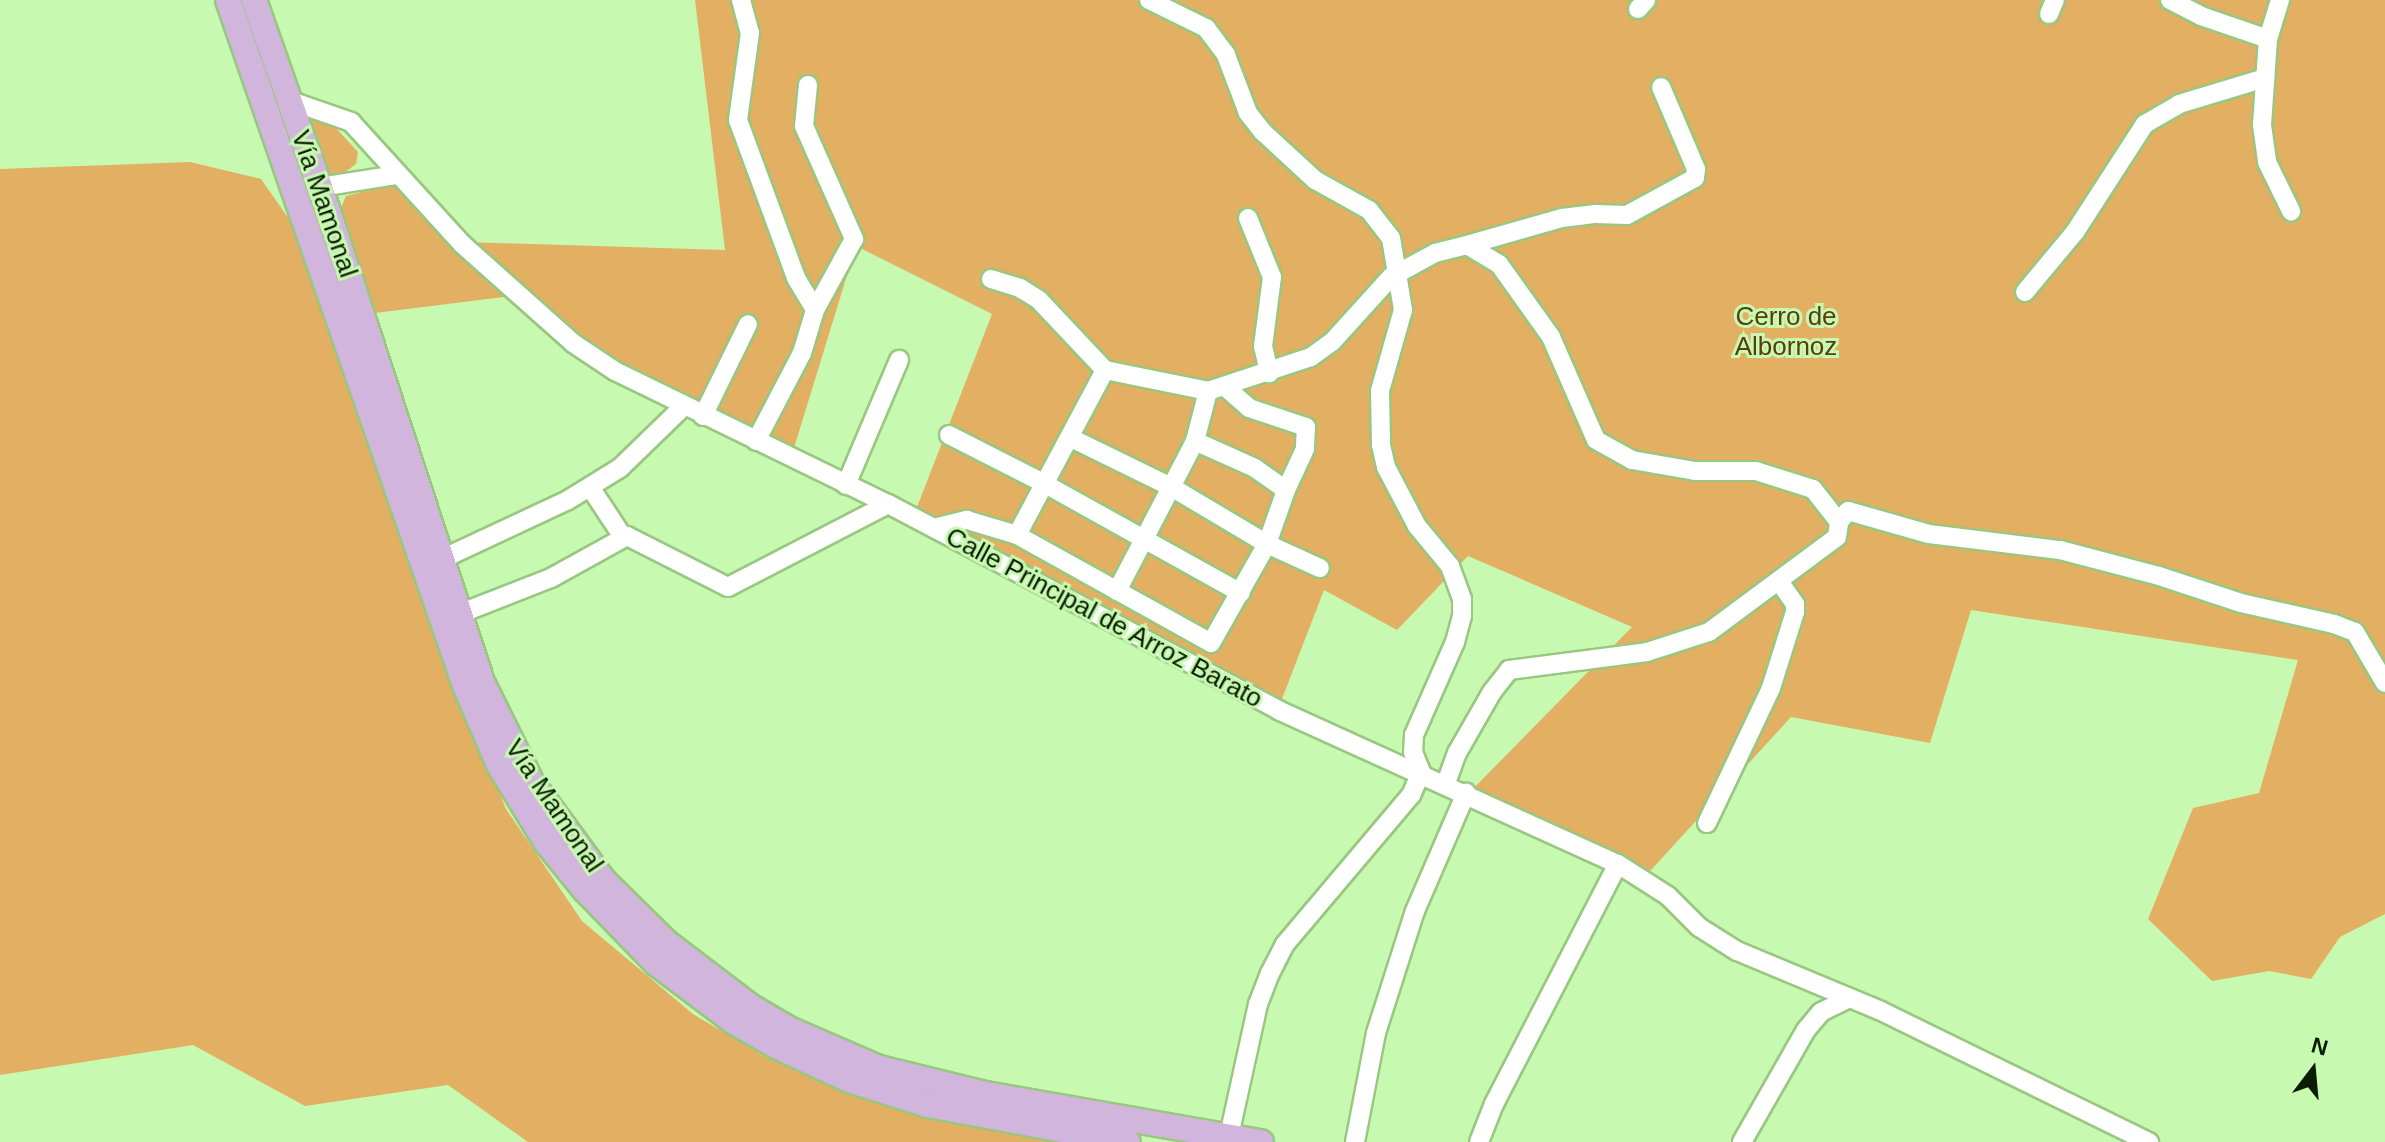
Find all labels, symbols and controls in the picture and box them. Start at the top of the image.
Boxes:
street label: Vía Mamonal [284,127,364,281]
park label: Cerro de Albornoz [1735,301,1837,362]
street label: Calle Principal de Arroz Barato [940,521,1268,715]
street label: Vía Mamonal [498,734,610,878]
north arrow [2273,1030,2353,1110]
text: N [2309,1032,2331,1061]

